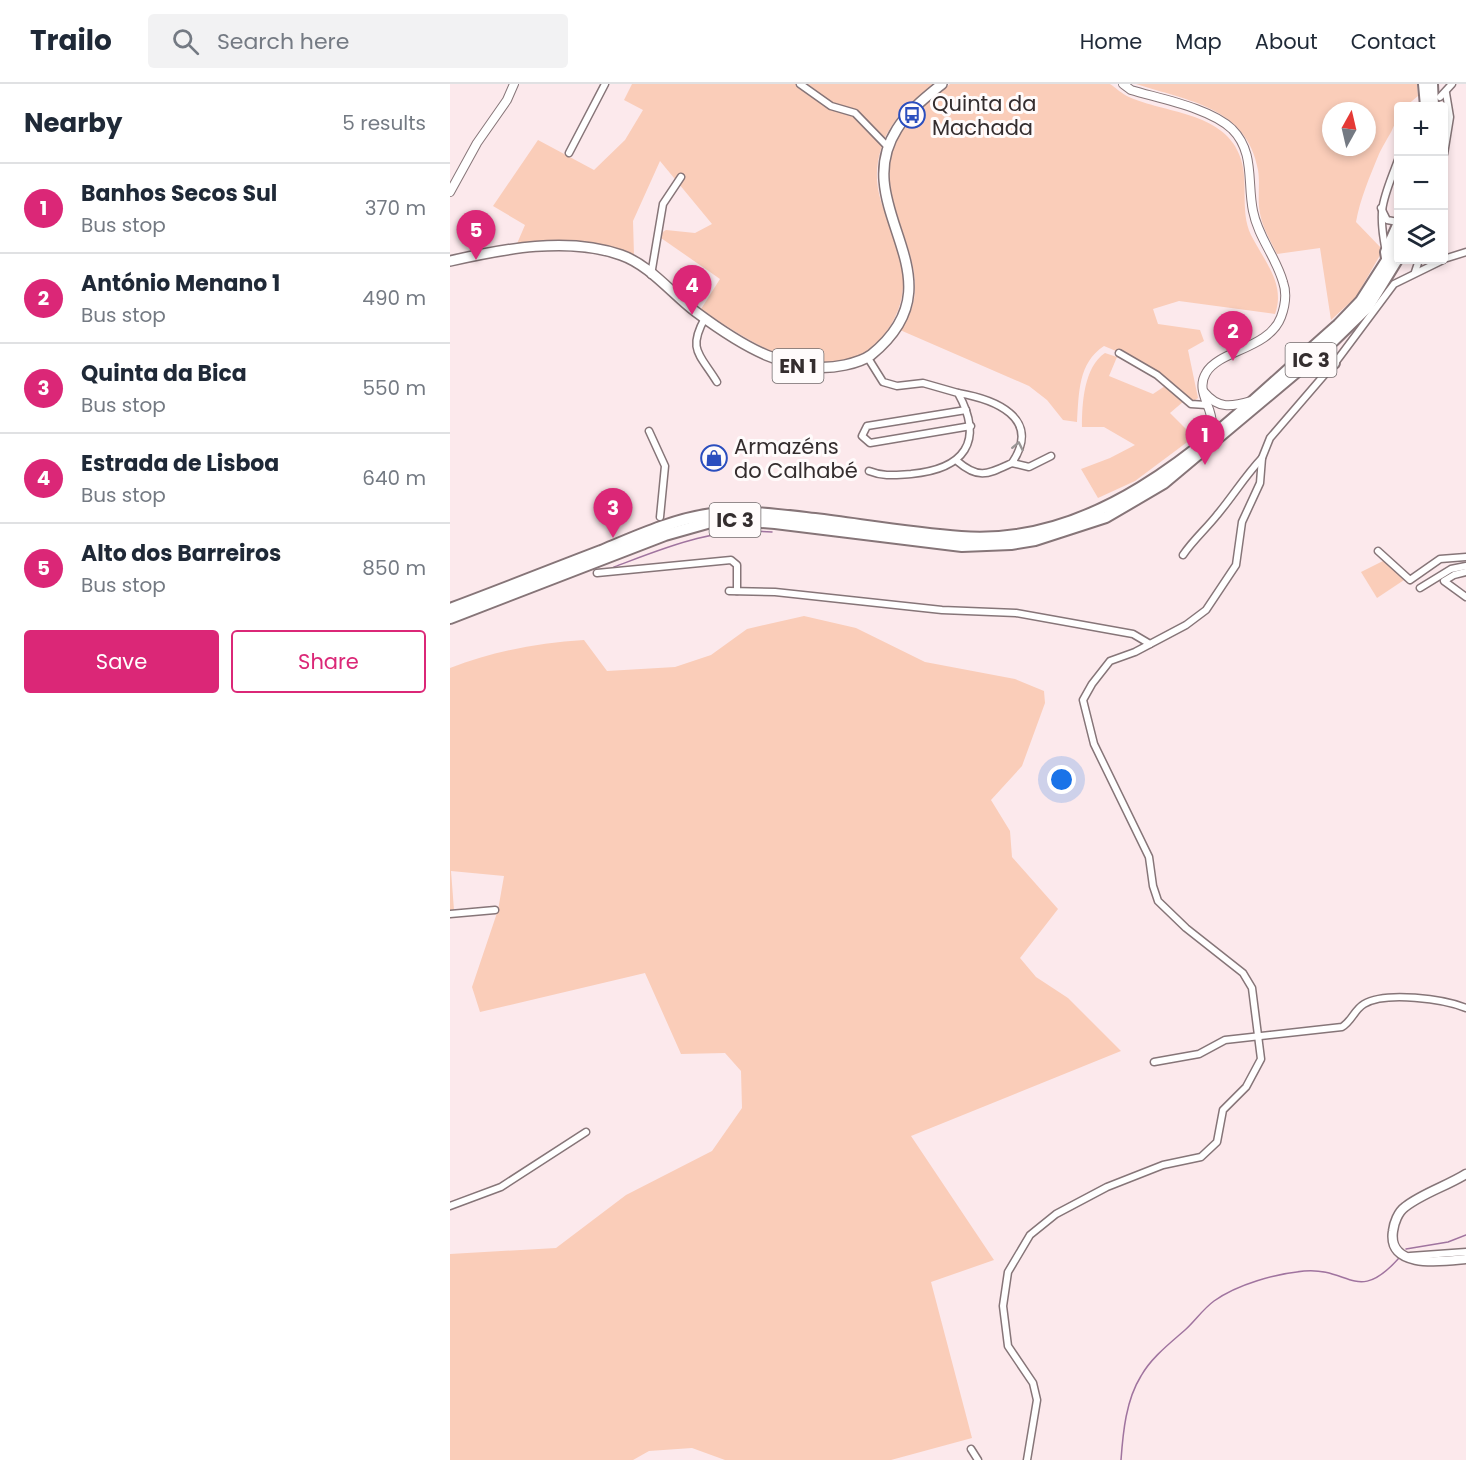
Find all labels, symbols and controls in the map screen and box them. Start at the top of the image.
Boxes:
search box [148,14,568,68]
text: Trailo [30,21,112,60]
icon: search [169,25,202,58]
text: Search here [217,26,349,57]
text: Home [1080,27,1142,56]
text: Map [1175,27,1222,56]
text: About [1255,27,1318,56]
text: Contact [1351,27,1436,56]
place label: Quinta da Machada [932,89,1036,142]
bus stop icon: Quinta da Machada [897,100,927,130]
north arrow [1322,102,1376,156]
map controls [1394,102,1448,264]
button: + [1394,102,1448,156]
text: Nearby [24,105,122,141]
text: 5 results [342,109,426,137]
button: − [1394,156,1448,210]
text: Banhos Secos Sul [81,178,277,209]
text: 1 [40,194,47,222]
text: 370 m [365,194,426,222]
pin: 5 [456,210,496,260]
button: layers [1394,210,1448,264]
text: Bus stop [81,211,166,239]
pin: 4 [672,266,712,315]
text: António Menano 1 [81,268,280,299]
text: 2 [38,284,49,312]
text: 490 m [362,284,426,312]
text: Bus stop [81,301,166,329]
pin: 2 [1214,312,1252,361]
road number: IC 3 [1286,343,1336,377]
road number: EN 1 [772,349,824,383]
text: Quinta da Bica [81,358,247,389]
text: 3 [37,374,50,402]
text: 550 m [362,374,426,402]
text: Bus stop [81,391,166,419]
pin: 1 [1186,416,1224,465]
place label: Armazéns do Calhabé [734,432,858,485]
one-way arrow [1011,441,1024,451]
shop icon: Armazéns do Calhabé [699,443,729,473]
text: Estrada de Lisboa [81,448,279,479]
text: 4 [37,464,50,492]
text: 640 m [362,464,426,492]
text: Bus stop [81,481,166,509]
pin: 3 [594,488,632,538]
road number: IC 3 [710,503,760,537]
text: Alto dos Barreiros [81,538,281,569]
text: 5 [37,554,50,582]
text: 850 m [362,554,426,582]
text: Bus stop [81,571,166,599]
button: Save [24,630,219,693]
button: Share [231,630,426,693]
your location [1047,765,1076,794]

